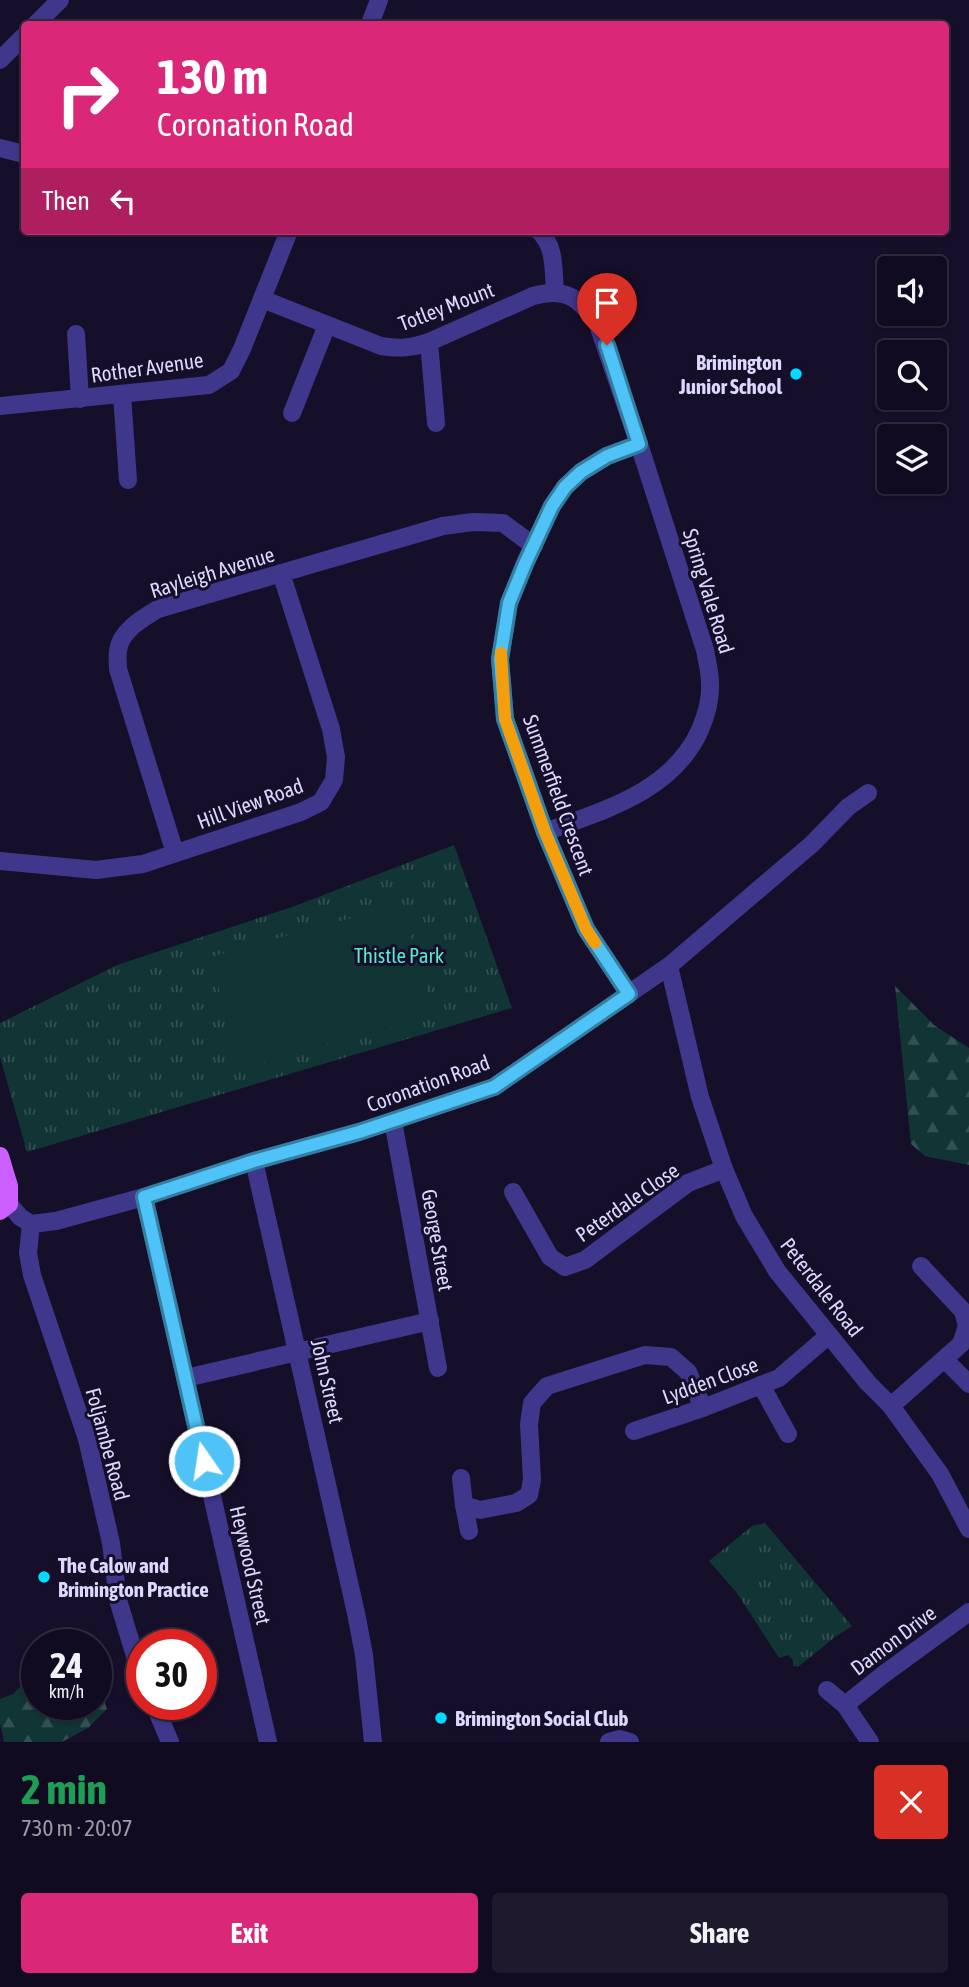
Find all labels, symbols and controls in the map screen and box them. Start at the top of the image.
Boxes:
text: 130 m [157,48,268,104]
icon: right [42,49,133,140]
text: Coronation Road [157,106,354,143]
icon: left [104,182,142,220]
text: Then [42,186,90,216]
map controls [877,256,947,494]
button: sound [877,256,947,326]
pin [577,273,637,345]
street label: Totley Mount [395,277,497,335]
icon: arrive [588,284,626,322]
button: search [877,340,947,410]
street label: Rother Avenue [89,347,205,387]
place label: Brimington Junior School [678,350,782,398]
marker: Brimington Junior School [788,366,804,382]
button: layers [877,424,947,494]
street label: Spring Vale Road [679,526,739,656]
street label: Rayleigh Avenue [147,542,277,602]
street label: Summerfield Crescent [519,711,599,879]
street label: Hill View Road [194,773,306,833]
park label: Thistle Park [354,943,444,967]
street label: Coronation Road [363,1050,493,1116]
street label: Peterdale Close [571,1158,683,1246]
street label: George Street [417,1187,459,1293]
street label: Peterdale Road [776,1233,868,1341]
street label: John Street [307,1336,349,1426]
street label: Lydden Close [659,1352,761,1408]
street label: Foljambe Road [81,1385,135,1503]
position arrow [167,1424,241,1498]
street label: Heywood Street [226,1503,276,1627]
place label: The Calow and Brimington Practice [58,1553,209,1601]
marker: The Calow and Brimington Practice [36,1569,52,1585]
street label: Damon Drive [846,1600,940,1680]
speed limit sign: 30 [126,1629,217,1720]
text: 24 [50,1645,83,1685]
text: km/h [49,1681,84,1702]
place label: Brimington Social Club [455,1706,629,1730]
marker: Brimington Social Club [433,1710,449,1726]
text: 2 min [21,1765,107,1813]
button: close [874,1765,948,1839]
text: 730 m · 20:07 [21,1815,133,1841]
button: Exit [21,1893,478,1973]
button: Share [492,1893,948,1973]

